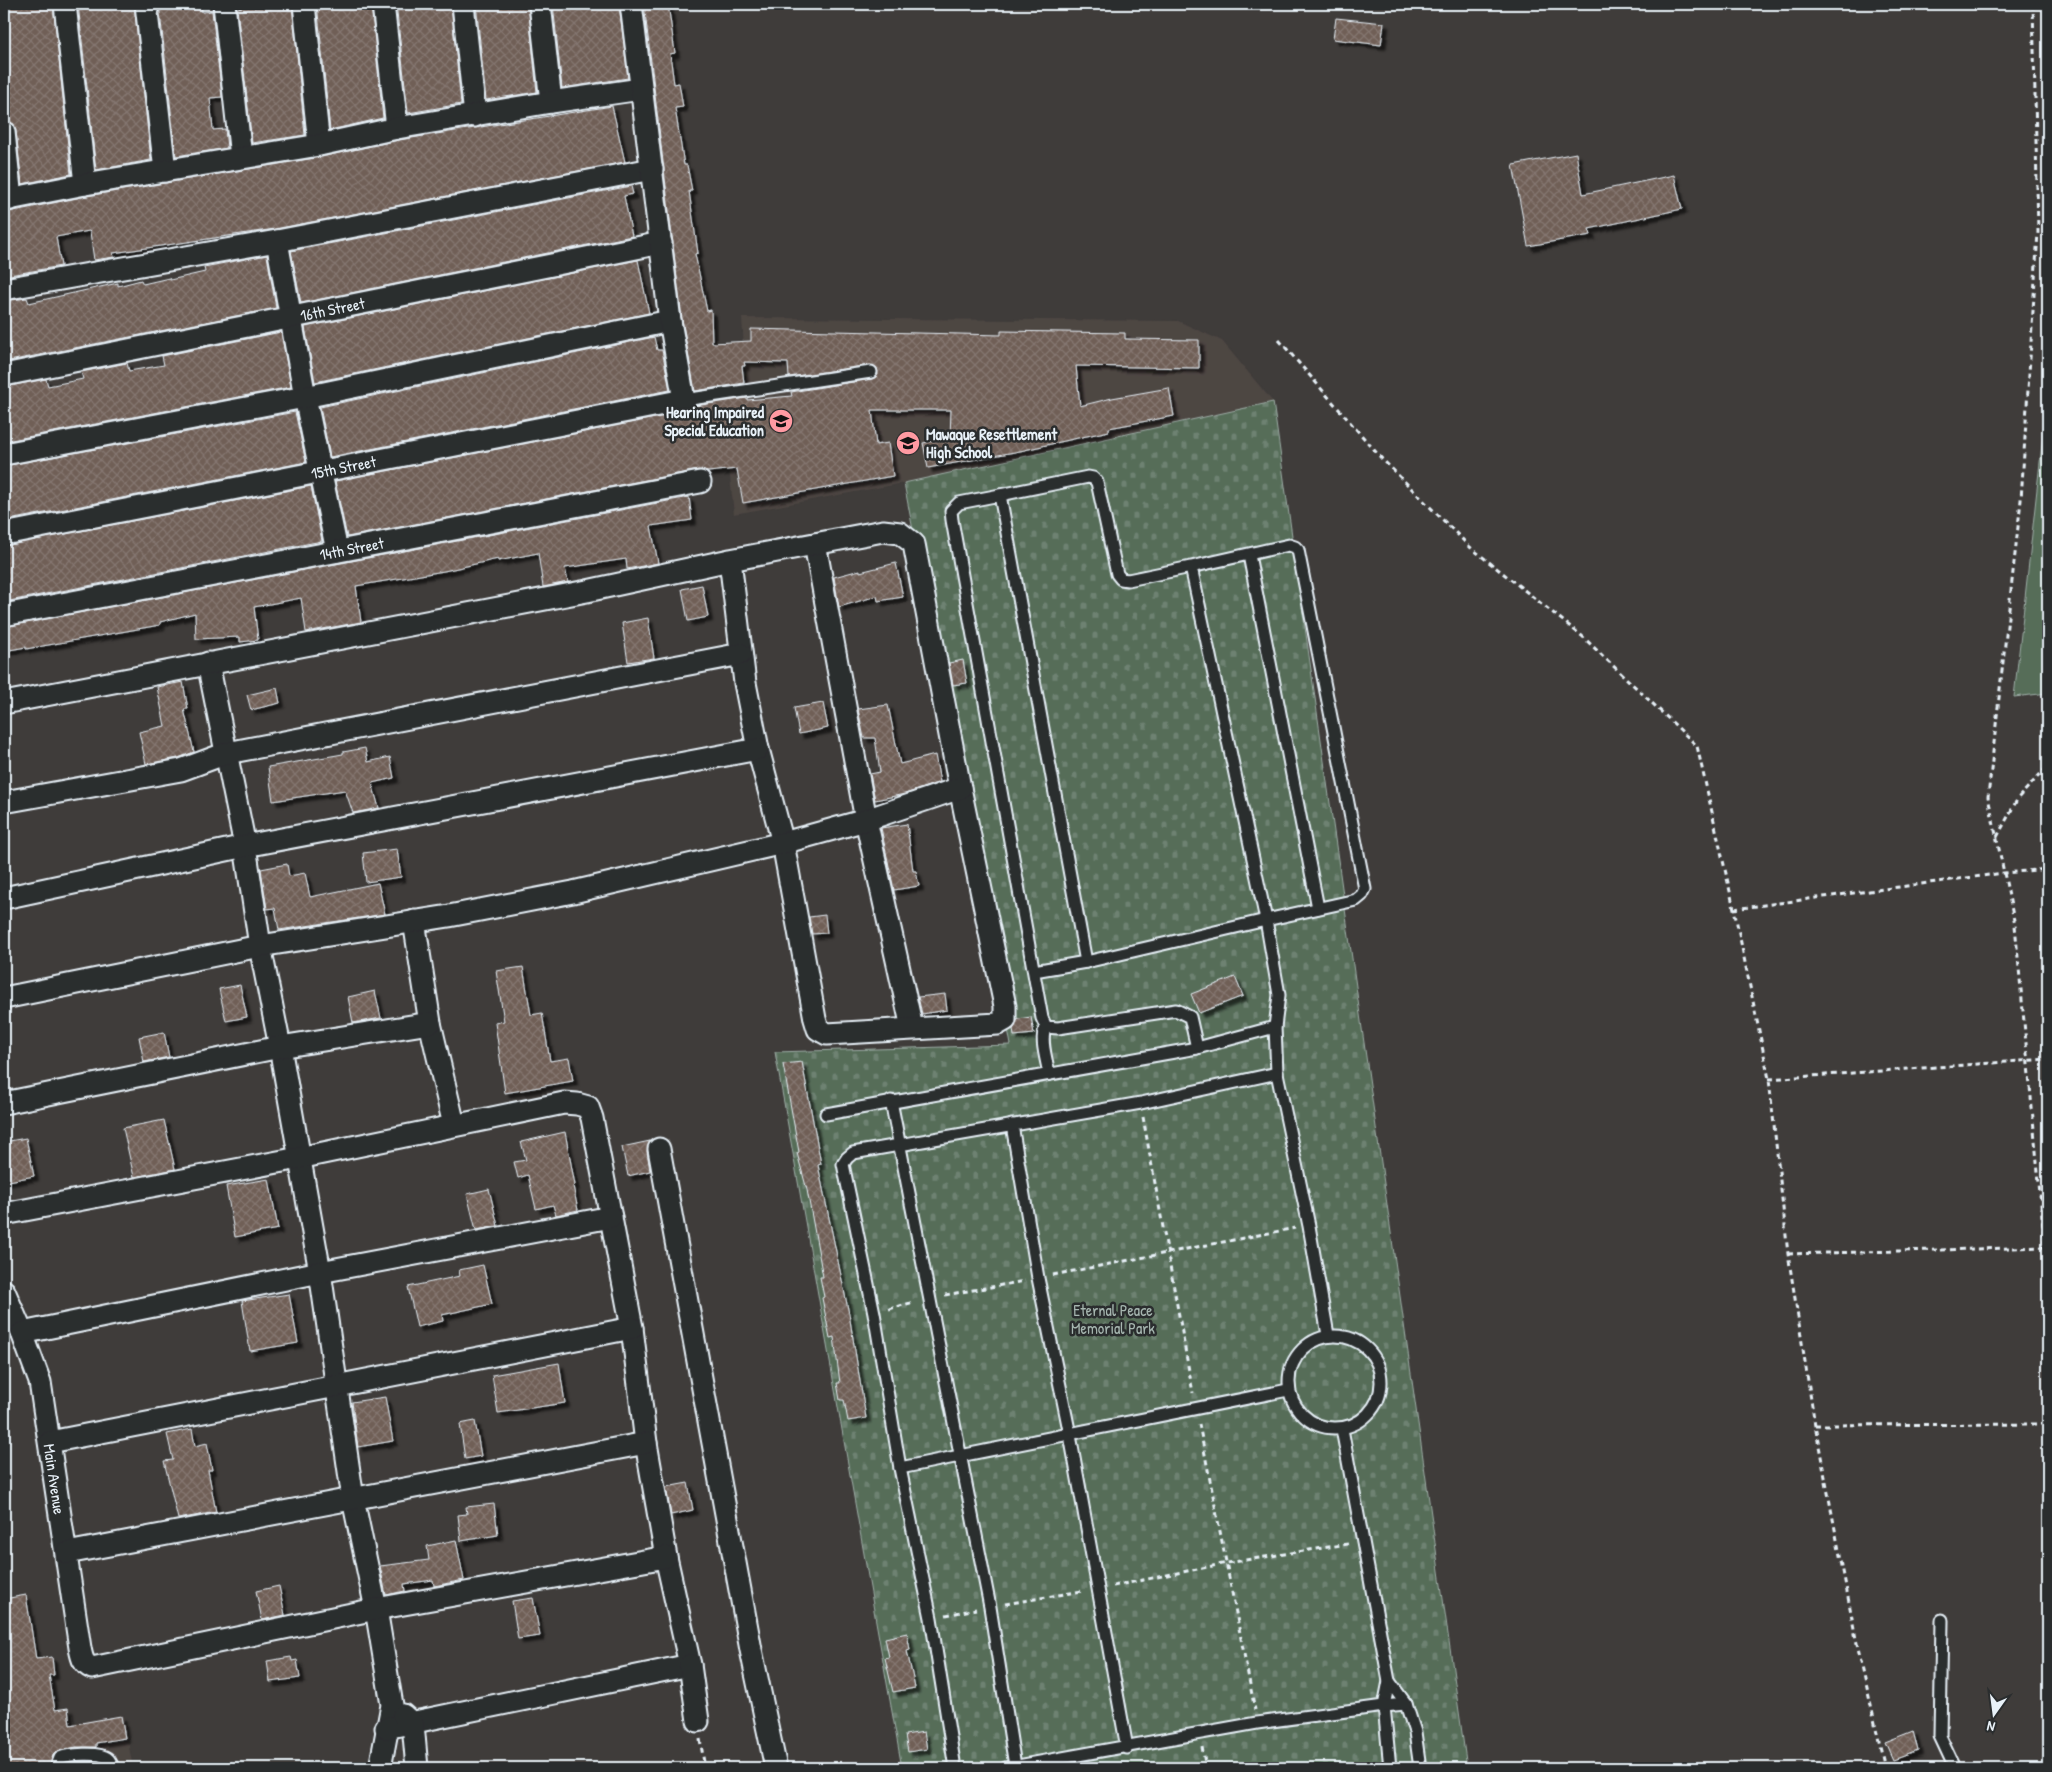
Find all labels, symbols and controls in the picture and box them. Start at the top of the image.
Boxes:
street label: 16th Street [298,292,367,326]
place label: Hearing Impaired Special Education [664,401,765,442]
school or university icon: Hearing Impaired Special Education [768,408,794,434]
place label: Mawaque Resettlement High School [926,423,1058,464]
school or university icon: Mawaque Resettlement High School [895,430,921,456]
street label: 15th Street [309,450,378,484]
street label: 14th Street [318,532,386,565]
park label: Eternal Peace Memorial Park [1071,1299,1155,1339]
street label: Main Avenue [38,1442,71,1516]
north arrow [1970,1690,2020,1740]
text: N [1984,1717,1997,1737]

